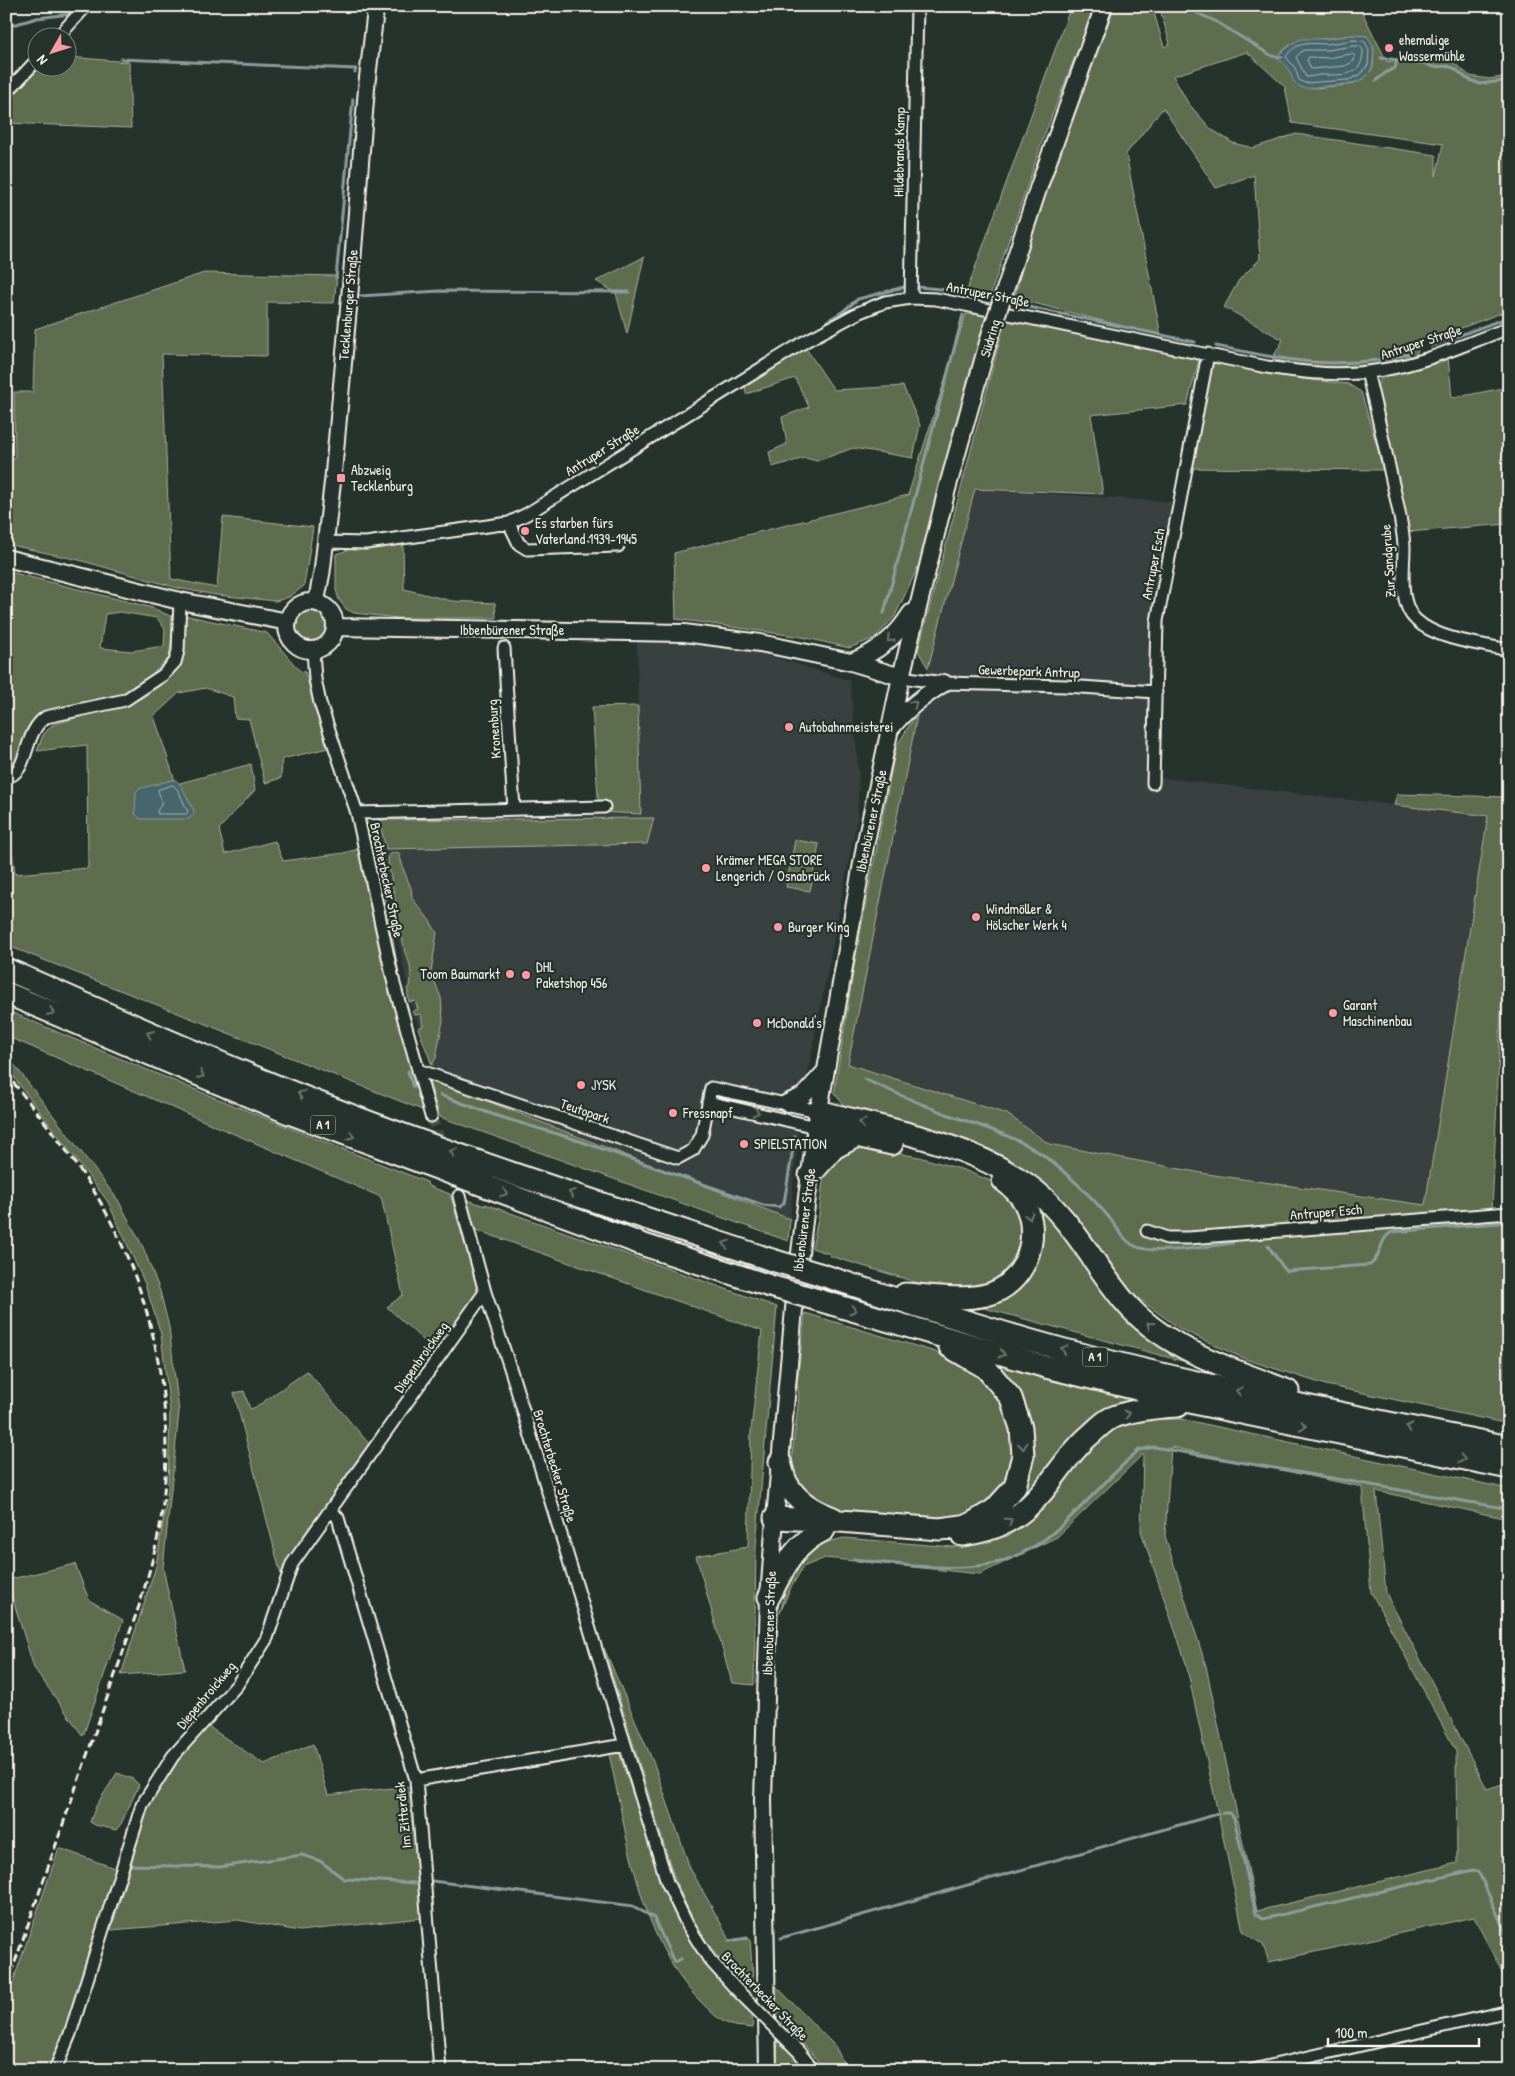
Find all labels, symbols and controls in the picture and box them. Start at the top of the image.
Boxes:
north arrow [28,28,78,78]
place label: ehemalige Wassermühle [1399,30,1466,65]
marker: ehemalige Wassermühle [1383,42,1395,54]
text: N [31,51,51,69]
street label: Hildebrands Kamp [888,107,910,197]
street label: Tecklenburger Straße [333,248,363,361]
street label: Antruper Straße [945,276,1032,312]
street label: Südring [975,317,1005,359]
street label: Antruper Straße [1378,319,1465,365]
street label: Antruper Straße [561,419,643,481]
place label: Abzweig Tecklenburg [351,460,413,496]
marker: Abzweig Tecklenburg [335,472,347,484]
place label: Es starben fürs Vaterland 1939-1945 [535,513,637,548]
street label: Zur Sandgrube [1375,523,1401,598]
marker: Es starben fürs Vaterland 1939-1945 [519,525,531,537]
street label: Antruper Esch [1136,527,1170,601]
street label: Ibbenbürener Straße [460,620,565,640]
one-way arrow [887,633,896,642]
street label: Gewerbepark Antrup [978,659,1080,683]
street label: Kronenburg [482,699,506,759]
one-way arrow [908,701,917,709]
place label: Autobahnmeisterei [799,717,893,736]
marker: Autobahnmeisterei [783,721,795,733]
street label: Ibbenbürener Straße [850,767,892,874]
street label: Brochterbecker Straße [365,821,409,940]
place label: Krämer MEGA STORE Lengerich / Osnabrück [716,850,830,886]
marker: Krämer MEGA STORE Lengerich / Osnabrück [700,862,712,874]
place label: Windmöller & Hölscher Werk 4 [986,899,1067,934]
marker: Windmöller & Hölscher Werk 4 [970,911,982,923]
place label: Burger King [788,917,850,937]
marker: Burger King [772,921,784,933]
place label: DHL Paketshop 456 [536,957,608,993]
place label: Toom Baumarkt [420,964,500,983]
marker: Toom Baumarkt [504,968,516,980]
marker: DHL Paketshop 456 [520,969,532,981]
place label: Garant Maschinenbau [1343,995,1412,1030]
one-way arrow [46,1006,55,1016]
marker: Garant Maschinenbau [1327,1007,1339,1019]
place label: McDonald's [767,1013,822,1032]
marker: McDonald's [751,1017,763,1029]
one-way arrow [147,1029,155,1039]
one-way arrow [196,1069,205,1080]
place label: JYSK [591,1075,617,1094]
marker: JYSK [575,1079,587,1091]
one-way arrow [297,1090,306,1101]
street label: Teutopark [558,1093,612,1129]
place label: Fressnapf [682,1103,733,1123]
one-way arrow [752,1106,761,1117]
marker: Fressnapf [667,1107,679,1119]
road number: A 1 [310,1116,336,1134]
one-way arrow [857,1118,866,1129]
one-way arrow [347,1130,355,1140]
place label: SPIELSTATION [754,1134,827,1153]
marker: SPIELSTATION [738,1138,750,1150]
one-way arrow [449,1148,458,1158]
street label: Ibbenbürener Straße [788,1166,820,1273]
one-way arrow [499,1187,507,1197]
one-way arrow [568,1189,576,1199]
street label: Antruper Esch [1289,1199,1363,1225]
one-way arrow [1023,1211,1034,1220]
one-way arrow [722,1240,731,1250]
one-way arrow [848,1305,856,1315]
street label: Diepenbroickweg [389,1317,453,1397]
one-way arrow [1146,1322,1155,1331]
one-way arrow [1059,1344,1068,1355]
one-way arrow [997,1348,1006,1358]
road number: A 1 [1082,1348,1108,1366]
one-way arrow [1235,1386,1243,1397]
street label: Brochterbecker Straße [528,1407,582,1525]
one-way arrow [1123,1409,1132,1420]
one-way arrow [1298,1420,1307,1431]
one-way arrow [1405,1422,1414,1433]
one-way arrow [1017,1442,1028,1450]
one-way arrow [1457,1453,1466,1464]
one-way arrow [1004,1518,1013,1527]
street label: Ibbenbürener Straße [757,1570,781,1676]
street label: Diepenbroickweg [172,1657,240,1733]
street label: Im Zitterdiek [390,1781,415,1849]
street label: Brochterbecker Straße [717,1947,813,2045]
scale bar [1328,2016,1479,2048]
text: 100 m [1335,2022,1368,2043]

